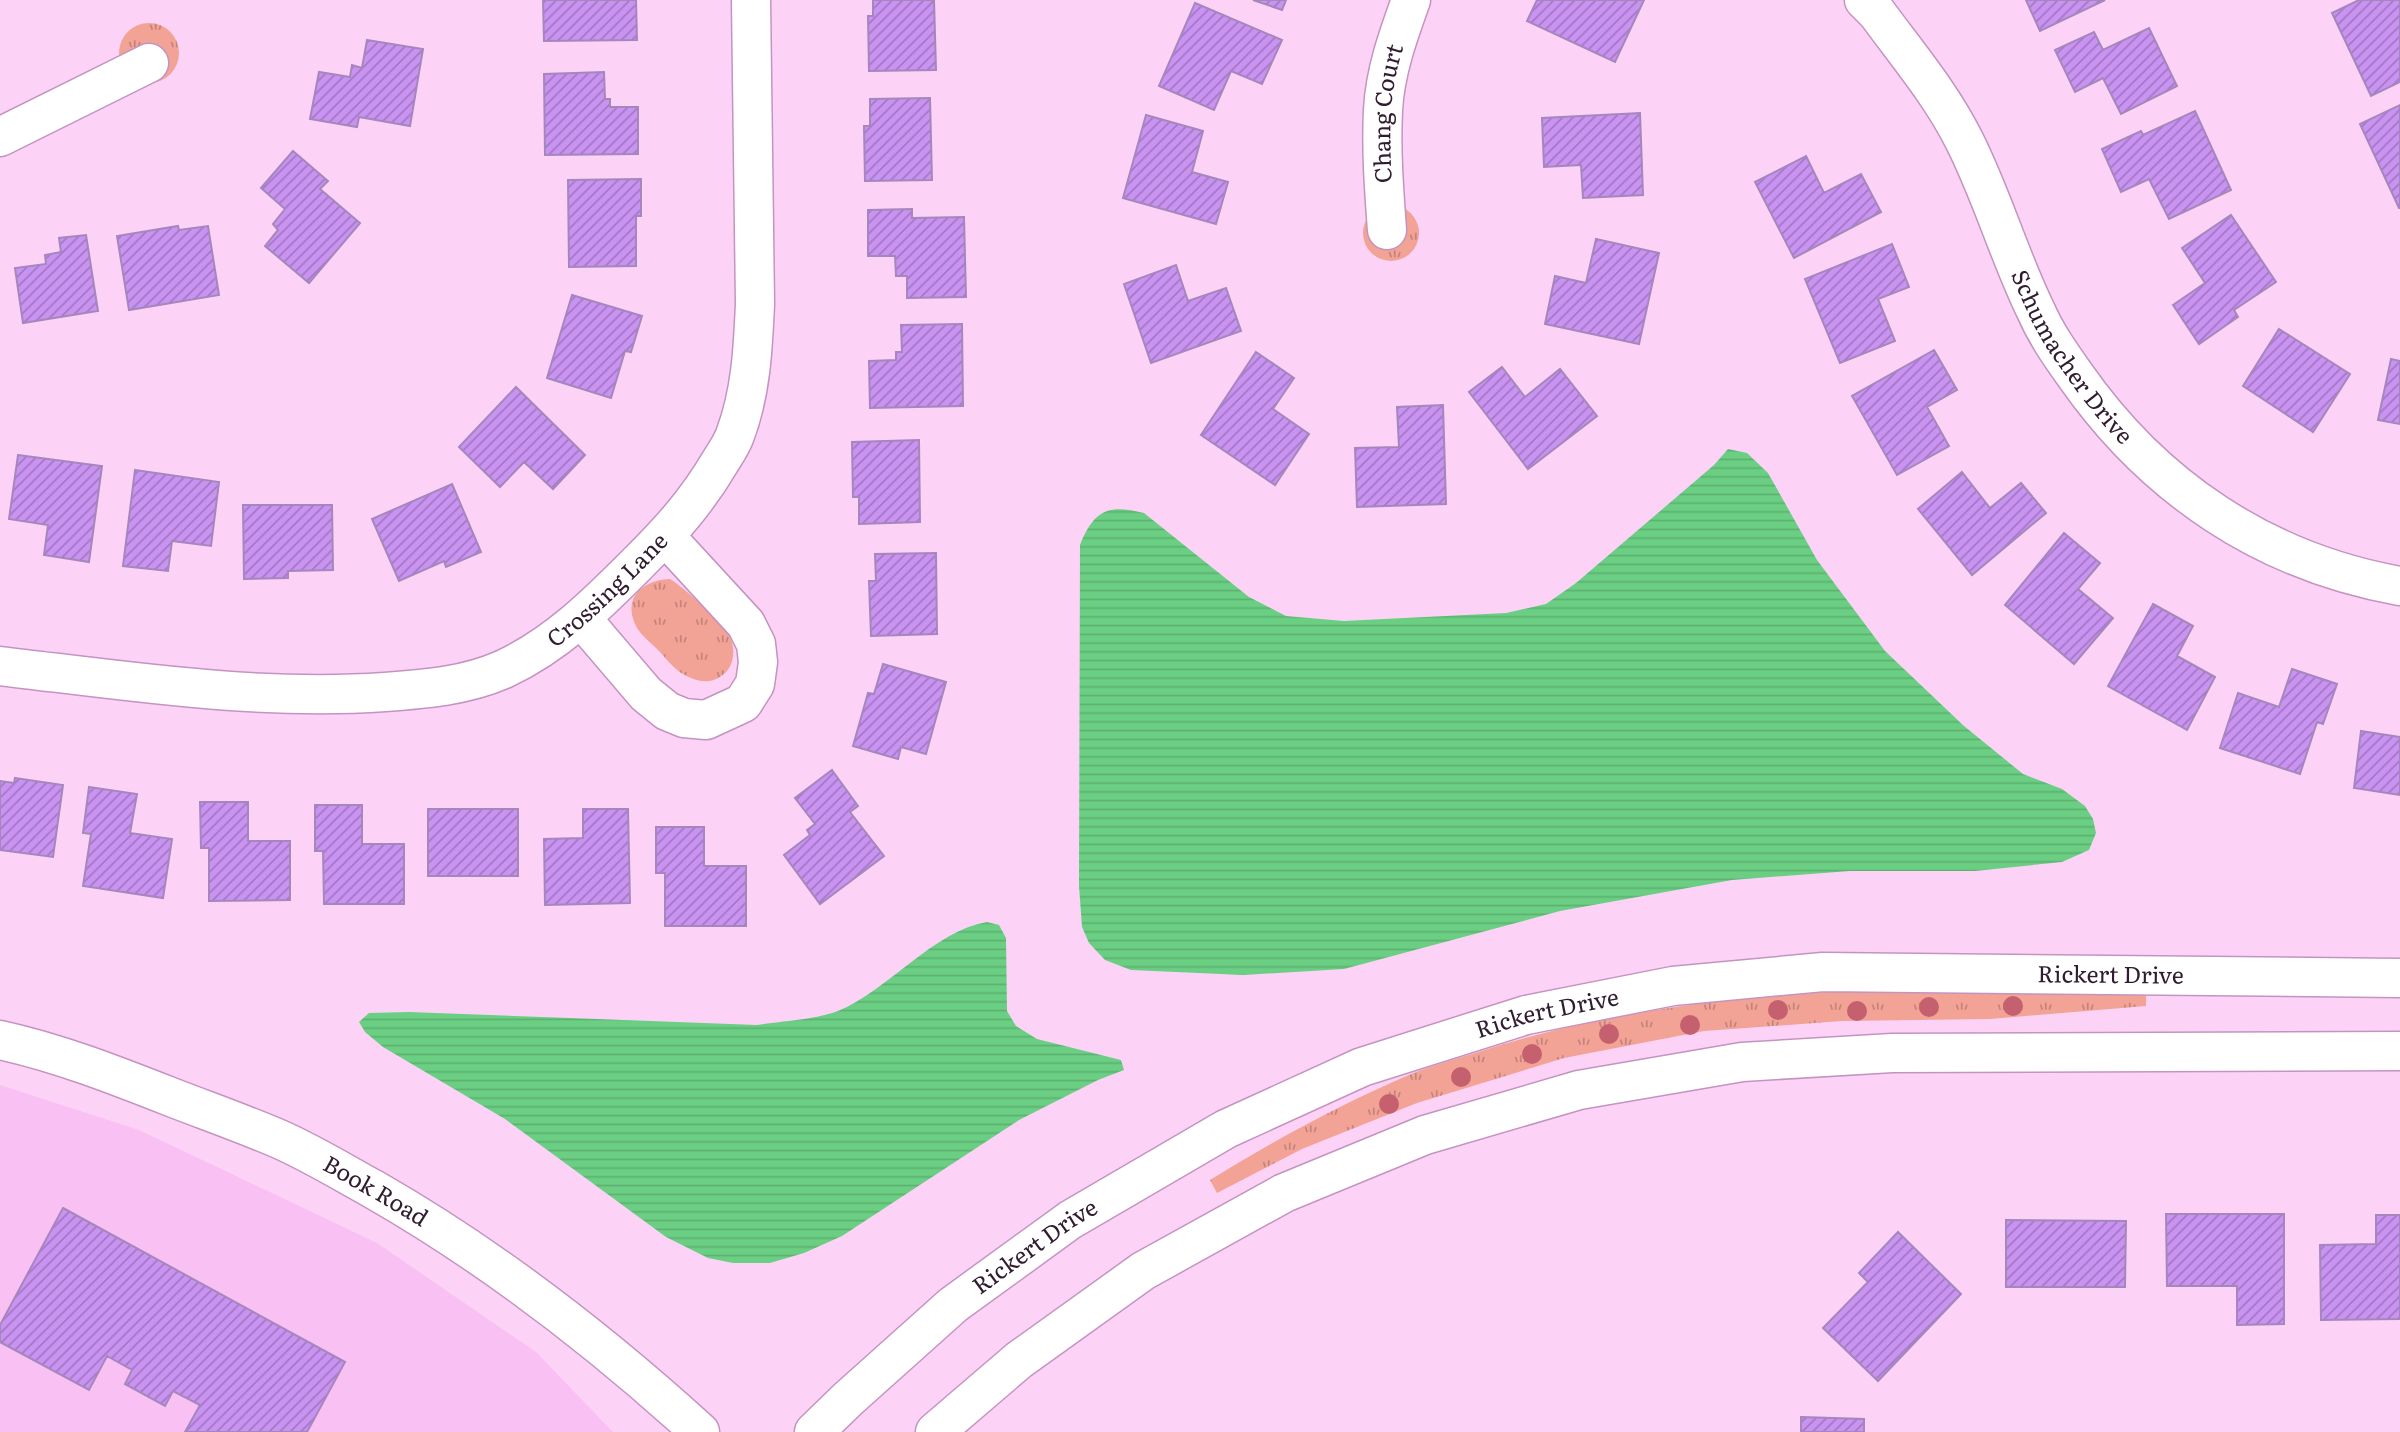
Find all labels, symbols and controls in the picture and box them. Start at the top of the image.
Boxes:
street label: Chang Court [1363,38,1410,184]
street label: Schumacher Drive [2004,264,2142,451]
street label: Crossing Lane [539,524,674,654]
street label: Rickert Drive [2037,955,2184,991]
street label: Rickert Drive [1470,978,1621,1045]
street label: Book Road [318,1146,436,1233]
street label: Rickert Drive [964,1189,1103,1301]

